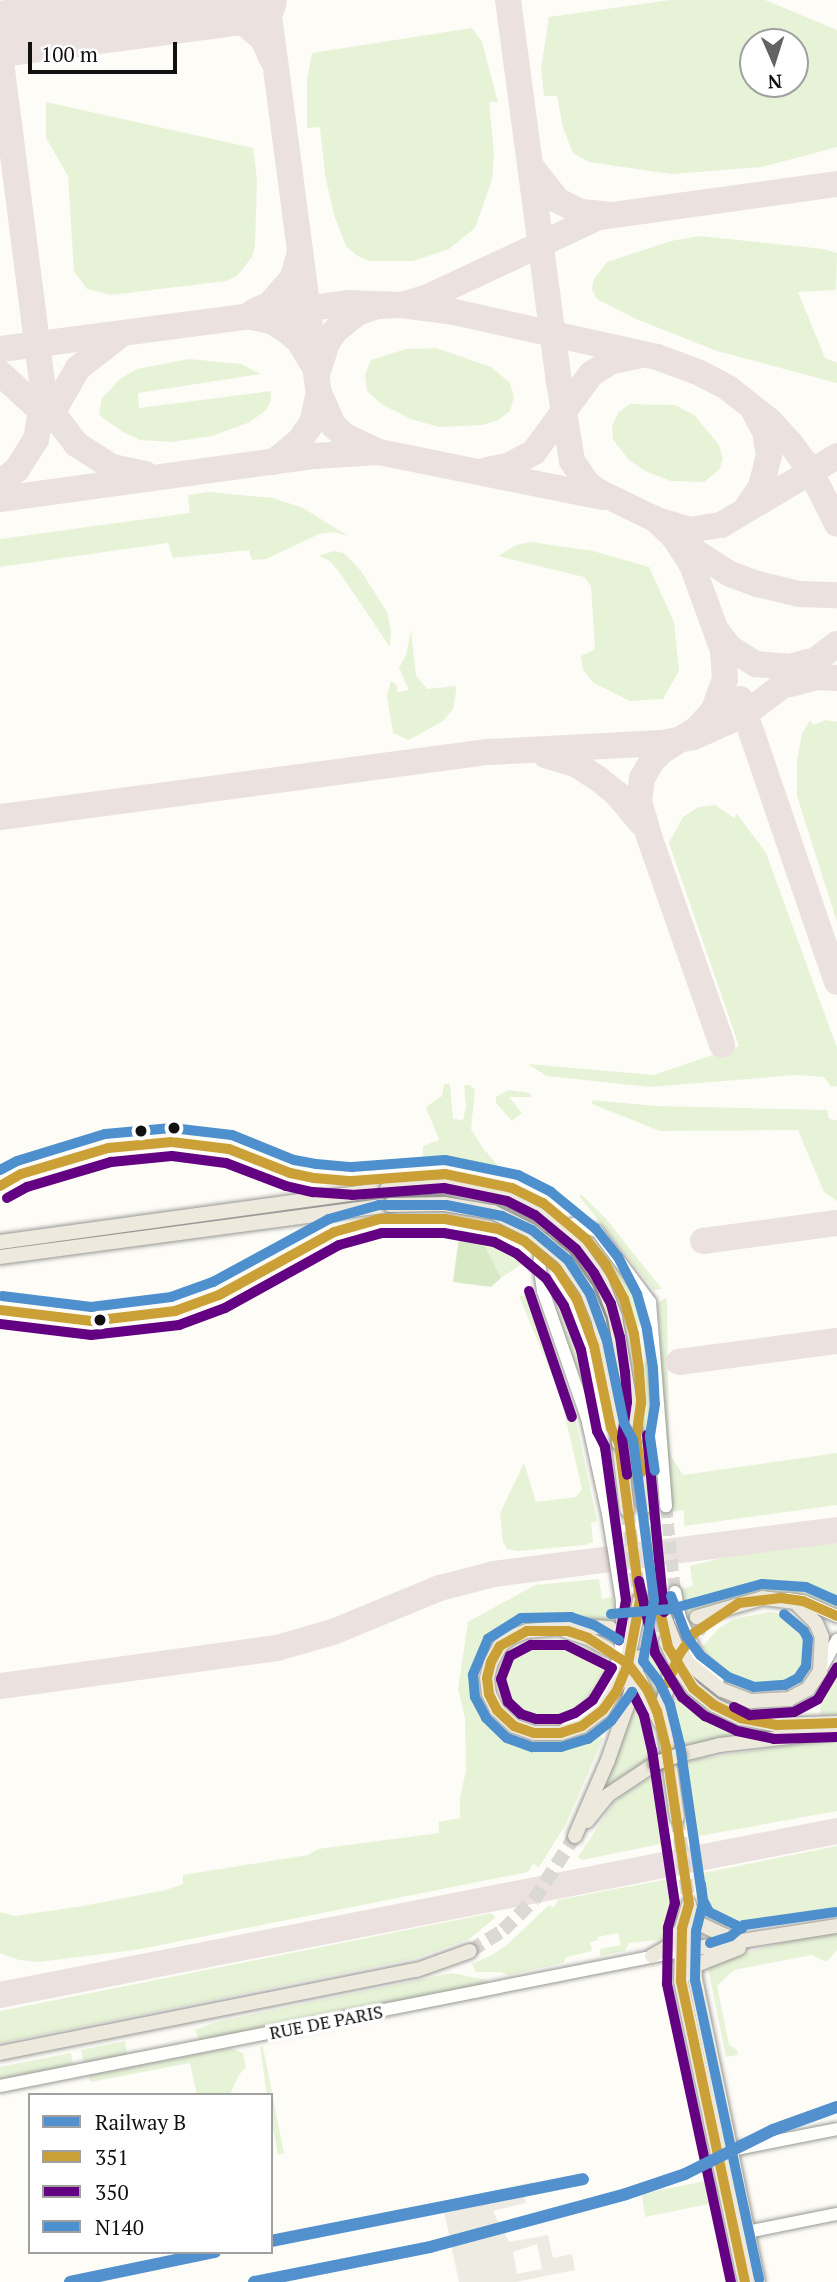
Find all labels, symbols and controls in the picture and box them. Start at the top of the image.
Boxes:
scale bar [32,28,180,72]
north arrow [739,28,809,98]
text: 100 m [41,40,98,68]
text: N [767,70,783,95]
unlabelled marker [167,1121,181,1135]
unlabelled marker [134,1124,148,1138]
unlabelled marker [93,1313,107,1327]
street label: RUE DE PARIS [267,2000,385,2044]
legend [28,2093,273,2254]
text: Railway B [95,2108,186,2136]
text: 351 [95,2143,129,2171]
text: 350 [95,2178,129,2206]
text: N140 [95,2213,144,2241]

